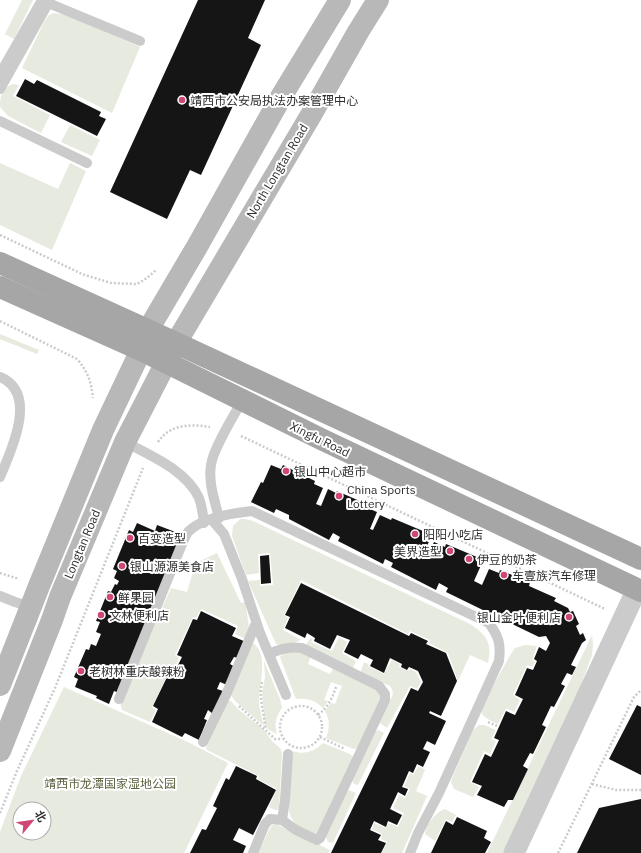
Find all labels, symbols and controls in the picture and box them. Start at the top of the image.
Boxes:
place label: 靖西市公安局执法办案管理中心 [190,93,358,108]
marker: 靖西市公安局执法办案管理中心 [177,95,187,105]
street label: North Longtan Road [243,121,311,221]
street label: Xingfu Road [288,418,352,460]
place label: 银山中心超市 [294,464,366,479]
marker: 银山中心超市 [281,466,291,476]
place label: China Sports Lottery [347,482,416,511]
marker: China Sports Lottery [334,491,344,501]
street label: Longtan Road [61,507,103,581]
place label: 阳阳小吃店 [423,527,483,542]
marker: 阳阳小吃店 [410,529,420,539]
place label: 百变造型 [138,531,186,546]
marker: 百变造型 [125,533,135,543]
place label: 美界造型 [394,544,442,559]
marker: 美界造型 [445,546,455,556]
place label: 伊豆的奶茶 [477,552,537,567]
marker: 伊豆的奶茶 [464,554,474,564]
place label: 银山源源美食店 [130,559,214,574]
marker: 银山源源美食店 [117,561,127,571]
place label: 车壹族汽车修理 [512,568,596,583]
marker: 车壹族汽车修理 [499,570,509,580]
place label: 鲜果园 [118,590,154,605]
marker: 鲜果园 [105,592,115,602]
place label: 文林便利店 [109,608,169,623]
marker: 文林便利店 [96,610,106,620]
place label: 银山金叶便利店 [477,610,561,625]
marker: 银山金叶便利店 [564,612,574,622]
place label: 老树林重庆酸辣粉 [89,664,185,679]
marker: 老树林重庆酸辣粉 [76,666,86,676]
park label: 靖西市龙潭国家湿地公园 [44,776,176,791]
north arrow [12,801,52,841]
text: 北 [32,808,50,824]

